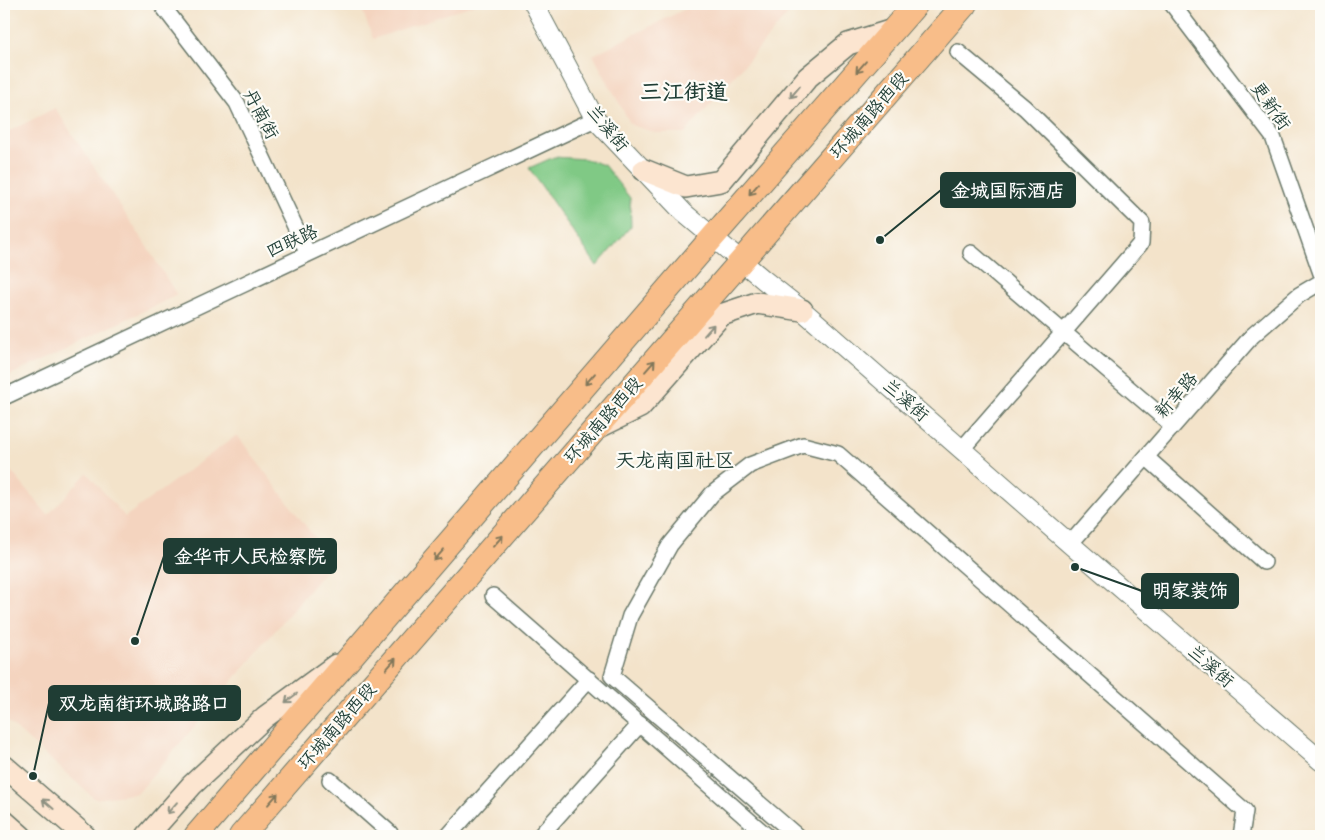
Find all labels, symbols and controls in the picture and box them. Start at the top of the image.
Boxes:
one-way arrow [855,60,866,73]
street label: 环城南路西段 [825,66,913,164]
district label: 三江街道 [640,77,728,106]
street label: 更新街 [1246,77,1296,135]
street label: 丹南街 [238,85,284,143]
one-way arrow [790,86,801,99]
street label: 兰溪街 [582,99,634,157]
callout: 金城国际酒店 [941,173,1075,207]
text: 金城国际酒店 [951,178,1065,203]
one-way arrow [748,183,760,196]
street label: 四联路 [262,219,322,263]
one-way arrow [703,323,715,336]
one-way arrow [644,359,656,372]
street label: 新幸路 [1149,367,1203,423]
street label: 环城南路西段 [559,371,647,469]
one-way arrow [585,372,596,385]
street label: 兰溪街 [878,373,934,427]
district label: 天龙南国社区 [615,447,735,473]
one-way arrow [492,535,503,548]
callout: 金华市人民检察院 [164,539,336,573]
text: 金华市人民检察院 [174,544,326,569]
one-way arrow [433,548,444,561]
callout: 明家装饰 [1142,574,1238,608]
text: 明家装饰 [1152,578,1228,603]
street label: 兰溪街 [1183,639,1239,693]
one-way arrow [385,657,397,670]
street label: 环城南路西段 [293,677,381,775]
callout: 双龙南街环城路路口 [49,686,240,720]
text: 双龙南街环城路路口 [58,691,230,716]
one-way arrow [284,693,298,703]
one-way arrow [267,793,279,806]
one-way arrow [41,799,54,810]
one-way arrow [166,801,177,814]

